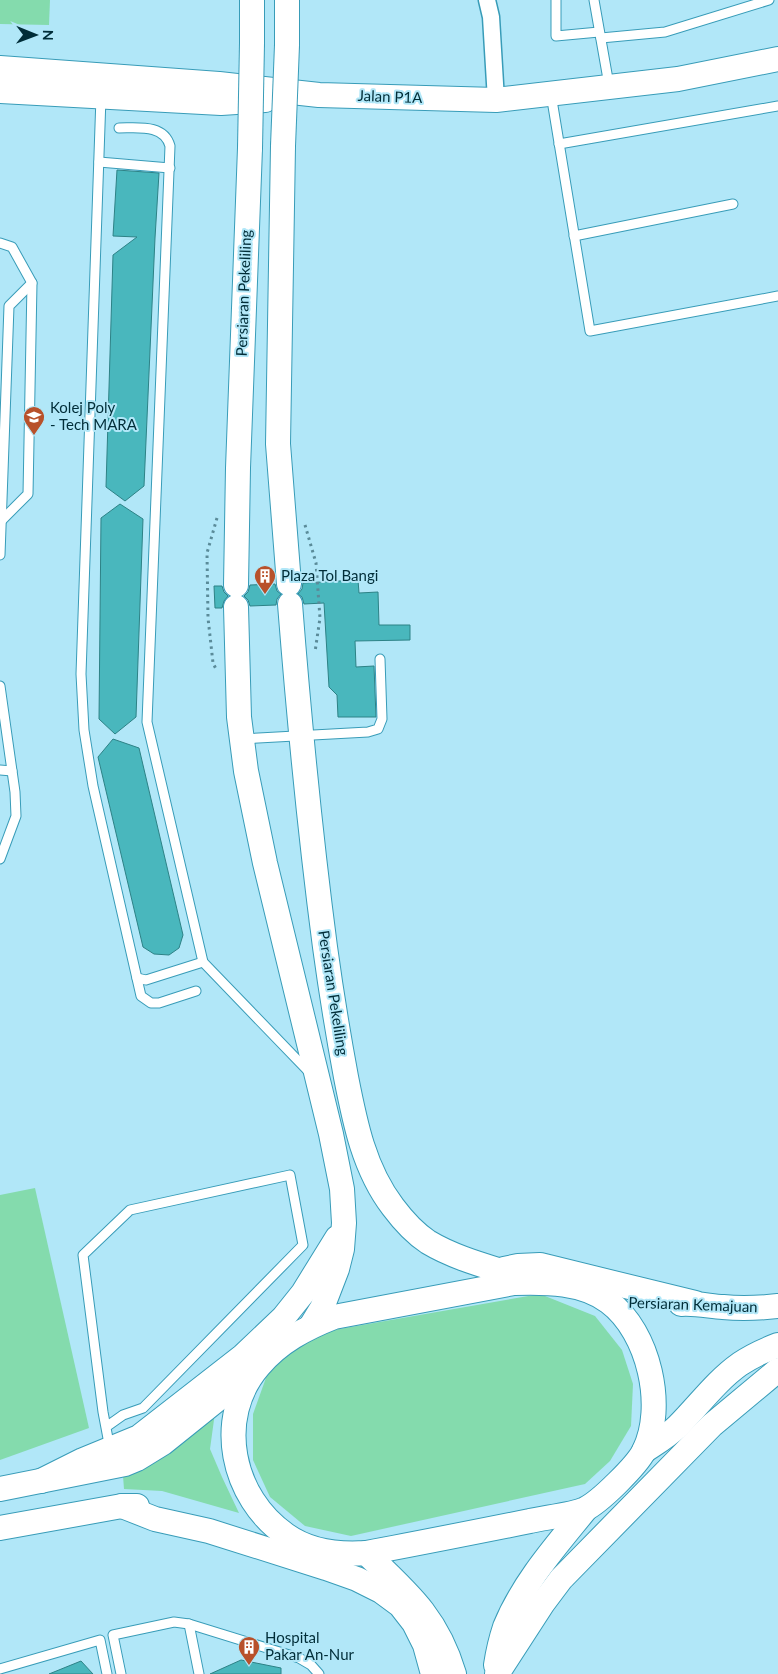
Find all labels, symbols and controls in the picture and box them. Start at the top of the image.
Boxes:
north arrow [10,10,60,60]
text: N [40,30,57,41]
street label: Jalan P1A [357,86,423,106]
street label: Persiaran Pekeliling [232,229,254,357]
place label: Kolej Poly - Tech MARA [50,398,138,433]
school or university icon: Kolej Poly - Tech MARA [22,405,46,436]
building icon: Plaza Tol Bangi [253,564,277,595]
place label: Plaza Tol Bangi [281,566,378,584]
street label: Persiaran Pekeliling [315,929,353,1057]
street label: Persiaran Kemajuan [628,1293,758,1315]
place label: Hospital Pakar An-Nur [265,1628,355,1663]
building icon: Hospital Pakar An-Nur [237,1635,261,1666]

